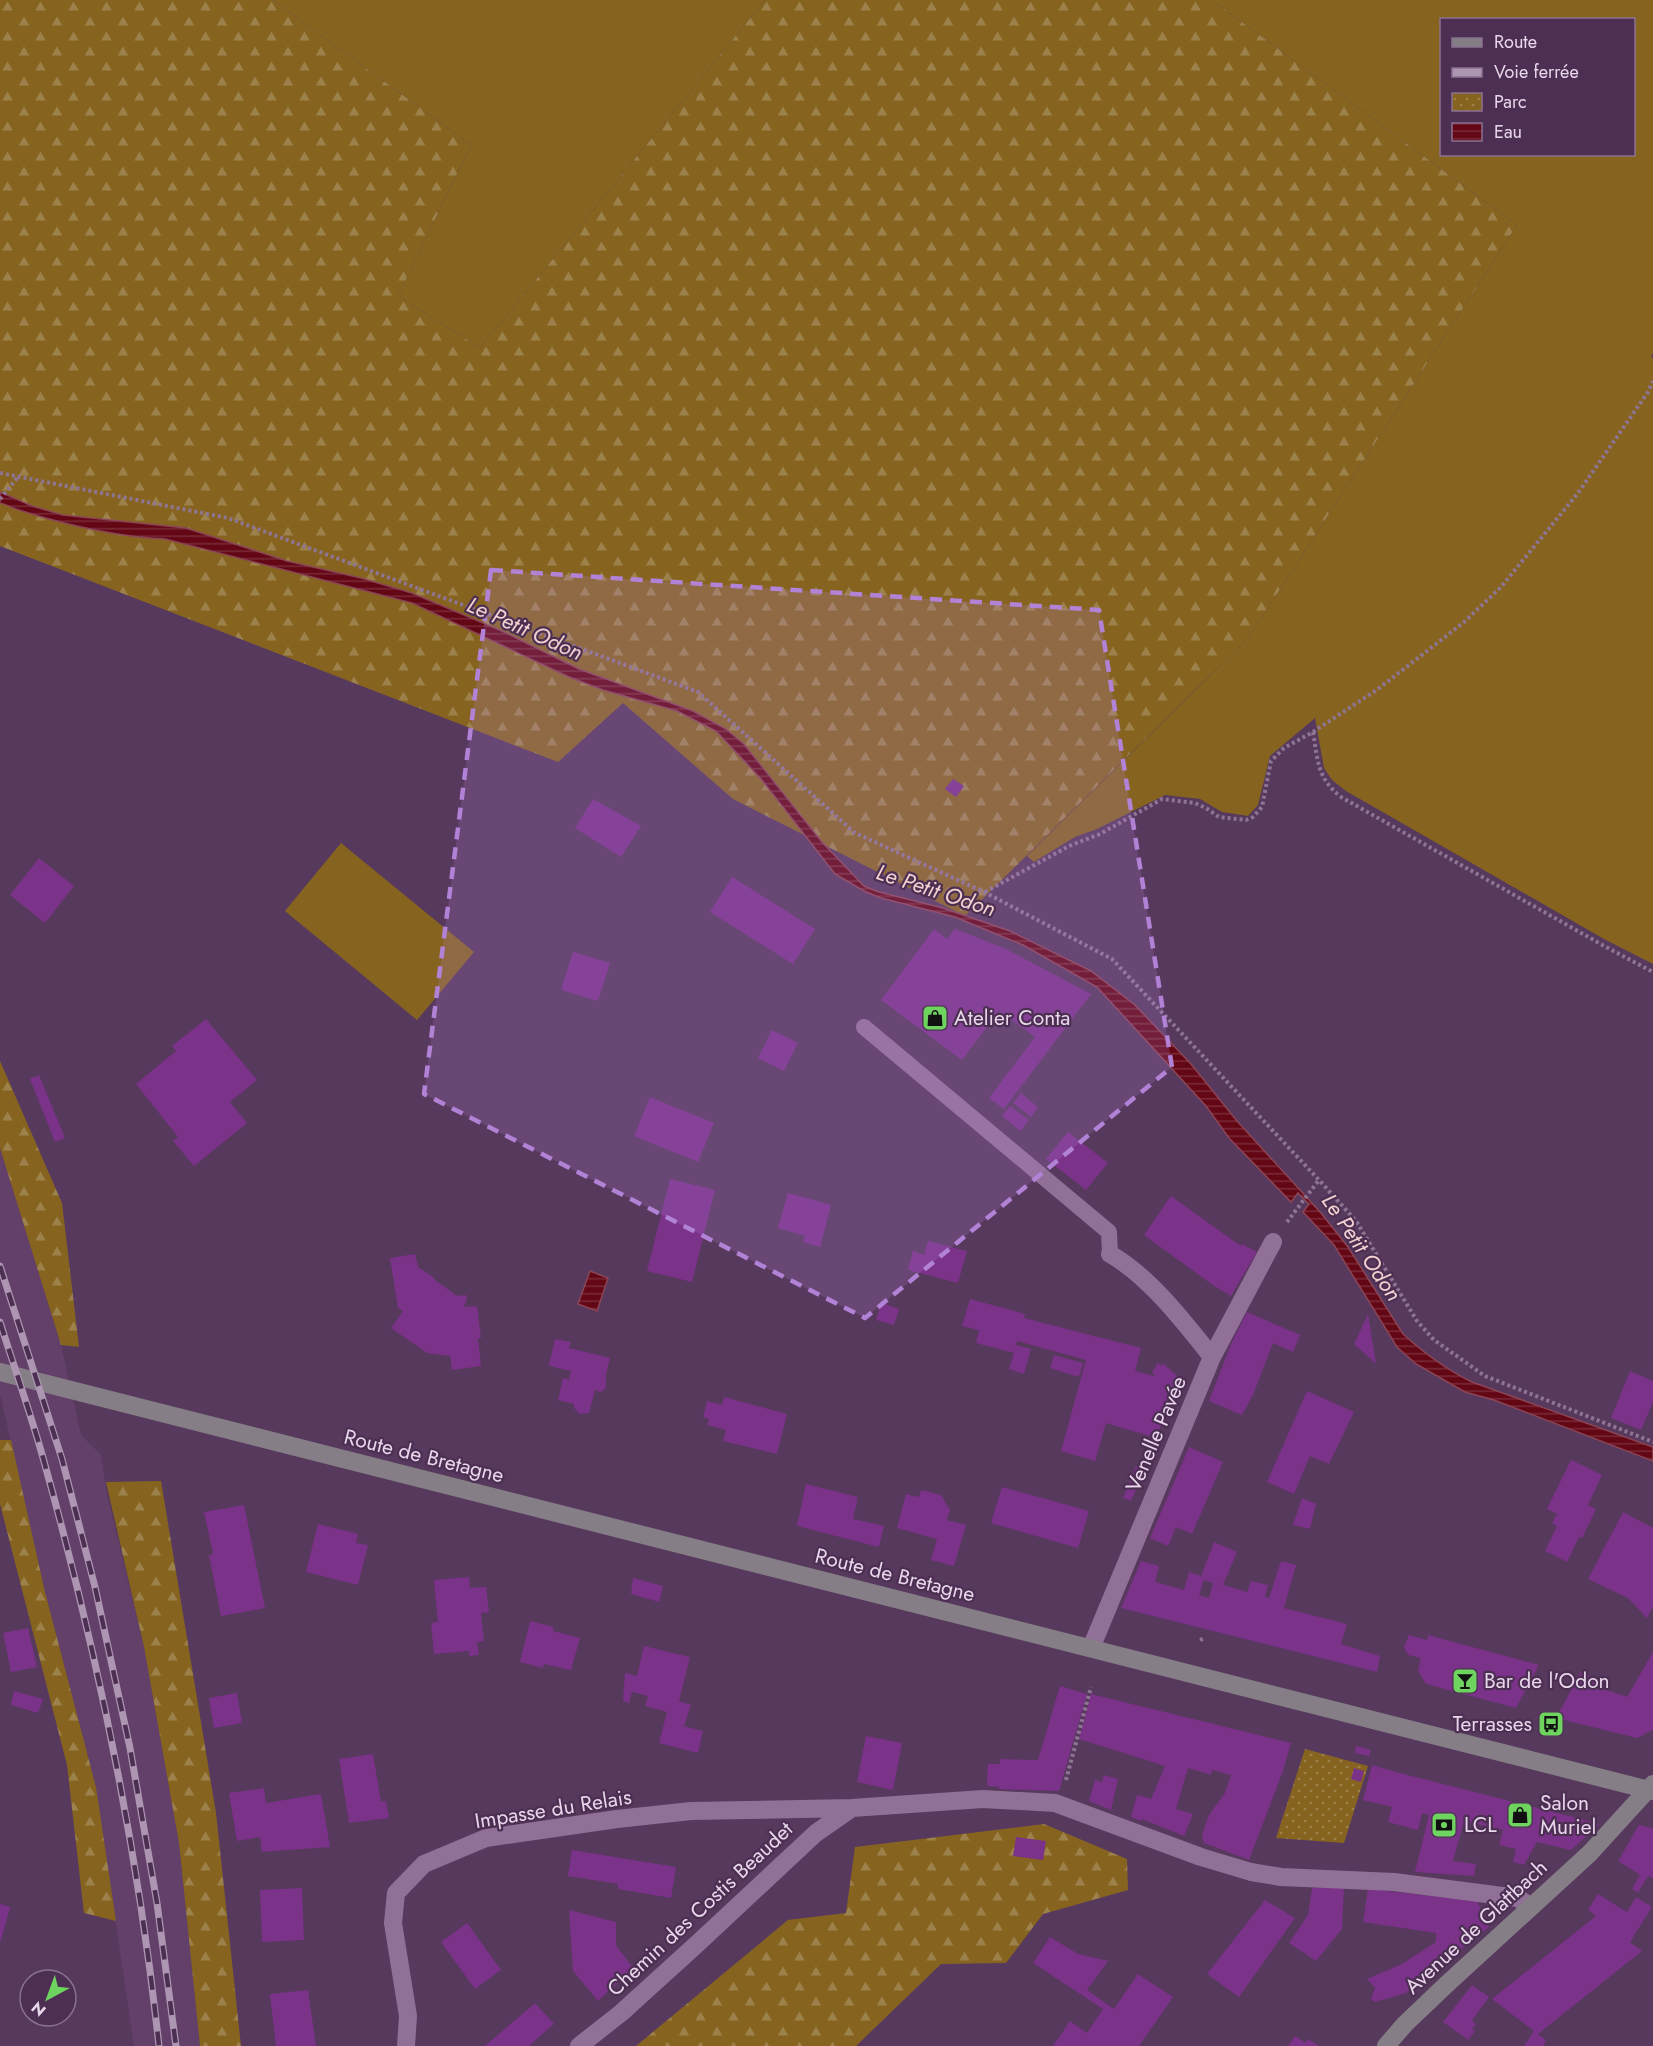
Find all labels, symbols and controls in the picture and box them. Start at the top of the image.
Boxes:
legend [1440,18,1635,156]
text: Route [1494,29,1537,55]
text: Voie ferrée [1494,59,1579,85]
text: Parc [1494,89,1527,115]
text: Eau [1494,119,1522,145]
water label: Le Petit Odon [462,588,588,668]
water label: Le Petit Odon [872,856,1000,924]
shop icon: Atelier Conta [920,1003,950,1033]
place label: Atelier Conta [954,1003,1070,1033]
water label: Le Petit Odon [1314,1187,1410,1307]
street label: Venelle Pavée [1118,1371,1194,1496]
street label: Route de Bretagne [341,1422,507,1490]
street label: Route de Bretagne [812,1541,978,1609]
bar icon: Bar de l'Odon [1450,1666,1480,1696]
place label: Bar de l'Odon [1484,1666,1610,1696]
place label: Terrasses [1453,1709,1532,1739]
bus stop icon: Terrasses [1536,1709,1566,1739]
street label: Impasse du Relais [472,1782,634,1836]
place label: Salon Muriel [1540,1788,1596,1842]
shop icon: Salon Muriel [1505,1800,1535,1830]
bank icon: LCL [1429,1810,1459,1840]
place label: LCL [1464,1810,1497,1840]
street label: Chemin des Costis Beaudet [601,1815,799,2003]
street label: Avenue de Glattbach [1398,1853,1554,2001]
north arrow [18,1968,78,2028]
text: N [26,1996,51,2022]

